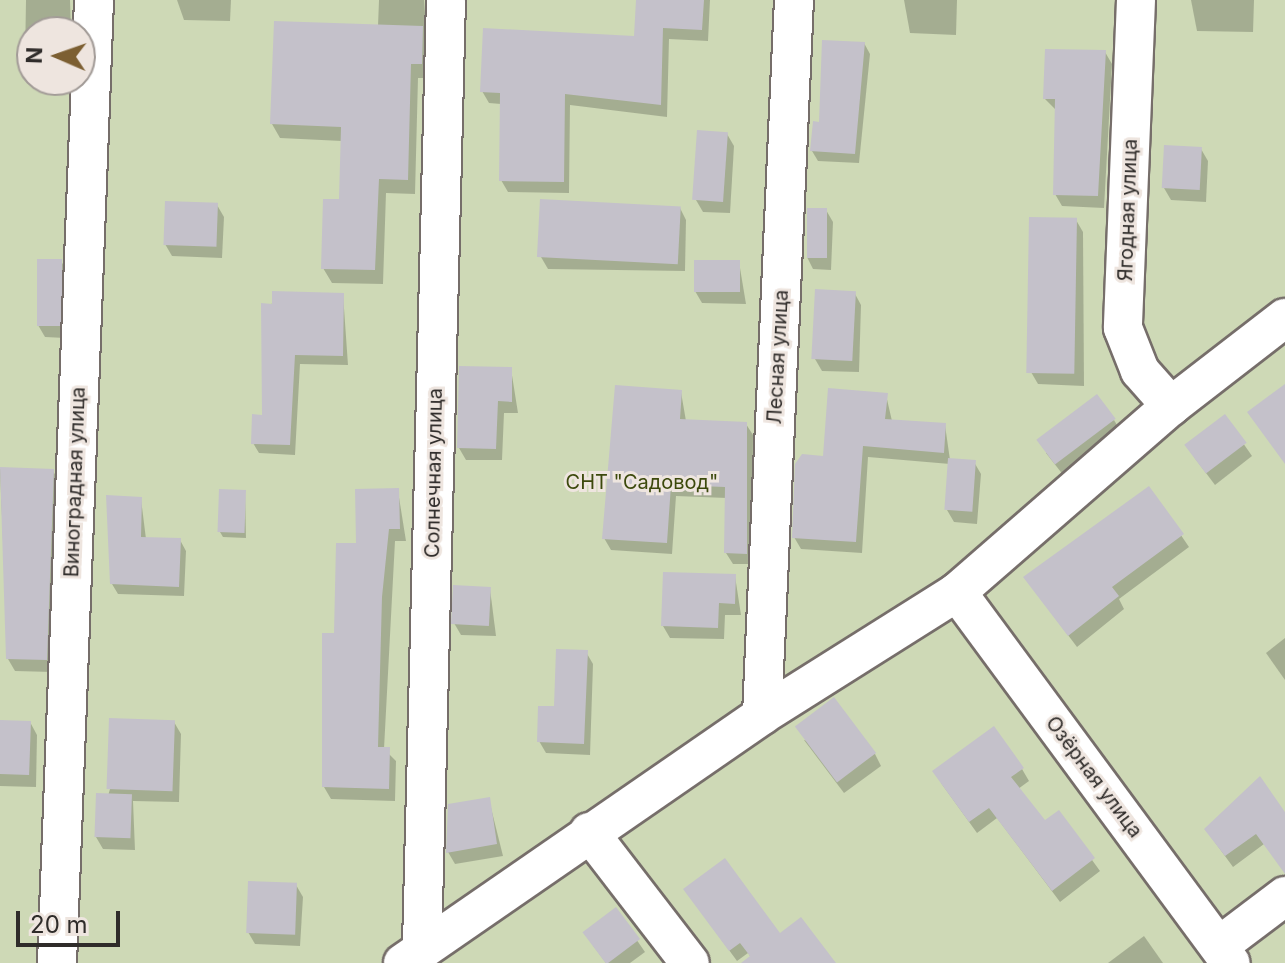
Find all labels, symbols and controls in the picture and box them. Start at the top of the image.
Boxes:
north arrow [16,16,96,96]
text: N [21,46,47,64]
street label: Ягодная улица [1114,138,1142,282]
street label: Лесная улица [762,289,794,425]
street label: Виноградная улица [60,386,90,578]
street label: Солнечная улица [421,388,447,558]
park label: СНТ "Садовод" [566,470,718,494]
street label: Озёрная улица [1041,712,1147,842]
scale bar [20,895,124,945]
text: 20 m [30,910,88,939]

